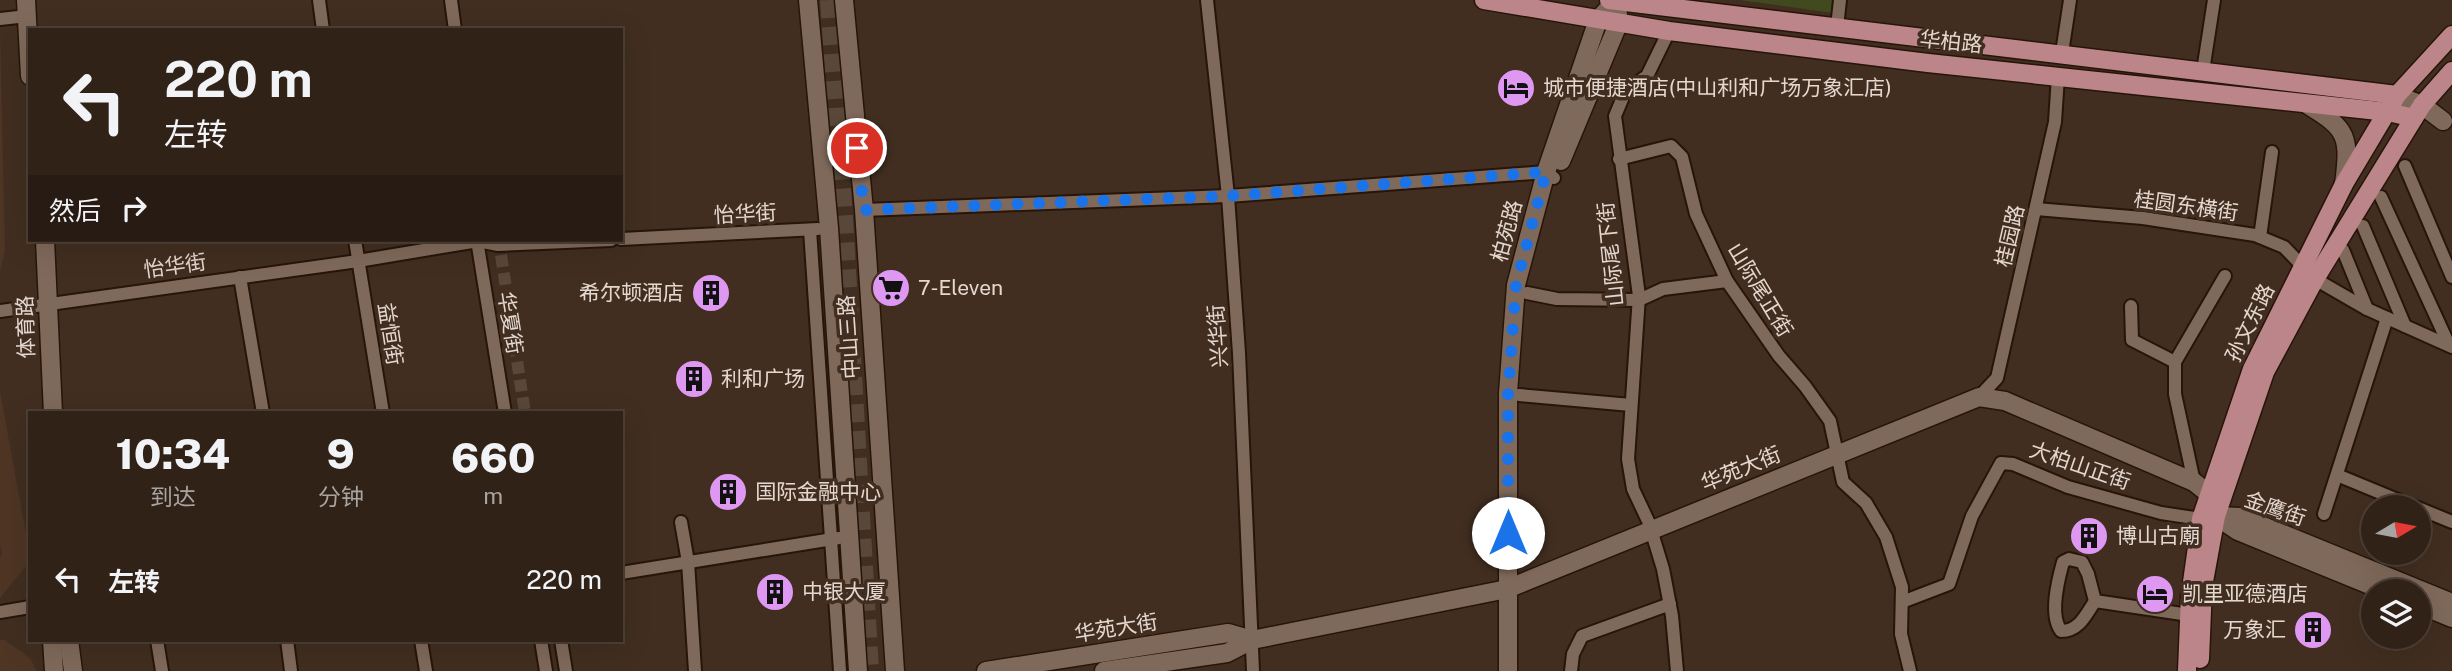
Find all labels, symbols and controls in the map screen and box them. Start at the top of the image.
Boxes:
street label: 华柏路 [1918,26,1984,57]
text: 220 m [164,50,313,108]
icon: left [49,56,140,147]
hotel icon: 城市便捷酒店(中山利和广场万象汇店) [1495,67,1537,109]
place label: 城市便捷酒店(中山利和广场万象汇店) [1543,75,1892,100]
text: 左转 [164,116,228,153]
pin [827,118,887,178]
icon: arrive [838,129,876,167]
street label: 桂圆东横街 [2132,186,2240,225]
icon: right [115,189,153,227]
text: 然后 [49,195,101,226]
street label: 柏苑路 [1486,197,1527,265]
street label: 怡华街 [713,199,777,228]
street label: 山际尾下街 [1593,201,1628,308]
street label: 桂园路 [1990,202,2029,269]
street label: 山际尾正街 [1723,238,1798,341]
street label: 怡华街 [142,249,208,282]
supermarket icon: 7-Eleven [870,267,912,309]
building icon: 希尔顿酒店 [690,272,732,314]
place label: 7-Eleven [918,275,1003,300]
place label: 希尔顿酒店 [579,280,684,305]
street label: 孙文东路 [2220,280,2279,366]
street label: 华夏街 [493,290,528,356]
street label: 中山三路 [833,294,864,380]
street label: 体育路 [12,295,39,359]
street label: 益恒街 [373,301,408,367]
street label: 兴华街 [1203,304,1232,368]
building icon: 利和广场 [673,358,715,400]
place label: 利和广场 [721,366,805,391]
text: 10:34 [115,429,230,478]
text: 9 [326,429,355,478]
text: 660 [451,433,536,482]
street label: 大柏山正街 [2026,437,2134,494]
street label: 华苑大街 [1697,441,1784,496]
building icon: 国际金融中心 [707,471,749,513]
place label: 国际金融中心 [755,479,881,504]
text: m [483,482,503,509]
text: 到达 [150,483,196,510]
text: 分钟 [318,483,364,510]
street label: 金鹰街 [2241,486,2309,531]
north arrow [2361,495,2431,565]
map controls [2361,495,2431,649]
position arrow [1471,496,1545,570]
building icon: 博山古廟 [2068,515,2110,557]
place label: 博山古廟 [2116,523,2200,548]
icon: left [49,560,87,598]
text: 220 m [526,564,602,595]
text: 左转 [108,566,160,597]
building icon: 中银大厦 [754,571,796,613]
hotel icon: 凯里亚德酒店 [2134,573,2176,615]
place label: 中银大厦 [802,579,886,604]
button: layers [2361,579,2431,649]
place label: 凯里亚德酒店 [2182,581,2308,606]
street label: 华苑大街 [1072,609,1159,646]
building icon: 万象汇 [2292,609,2334,651]
place label: 万象汇 [2223,617,2286,642]

